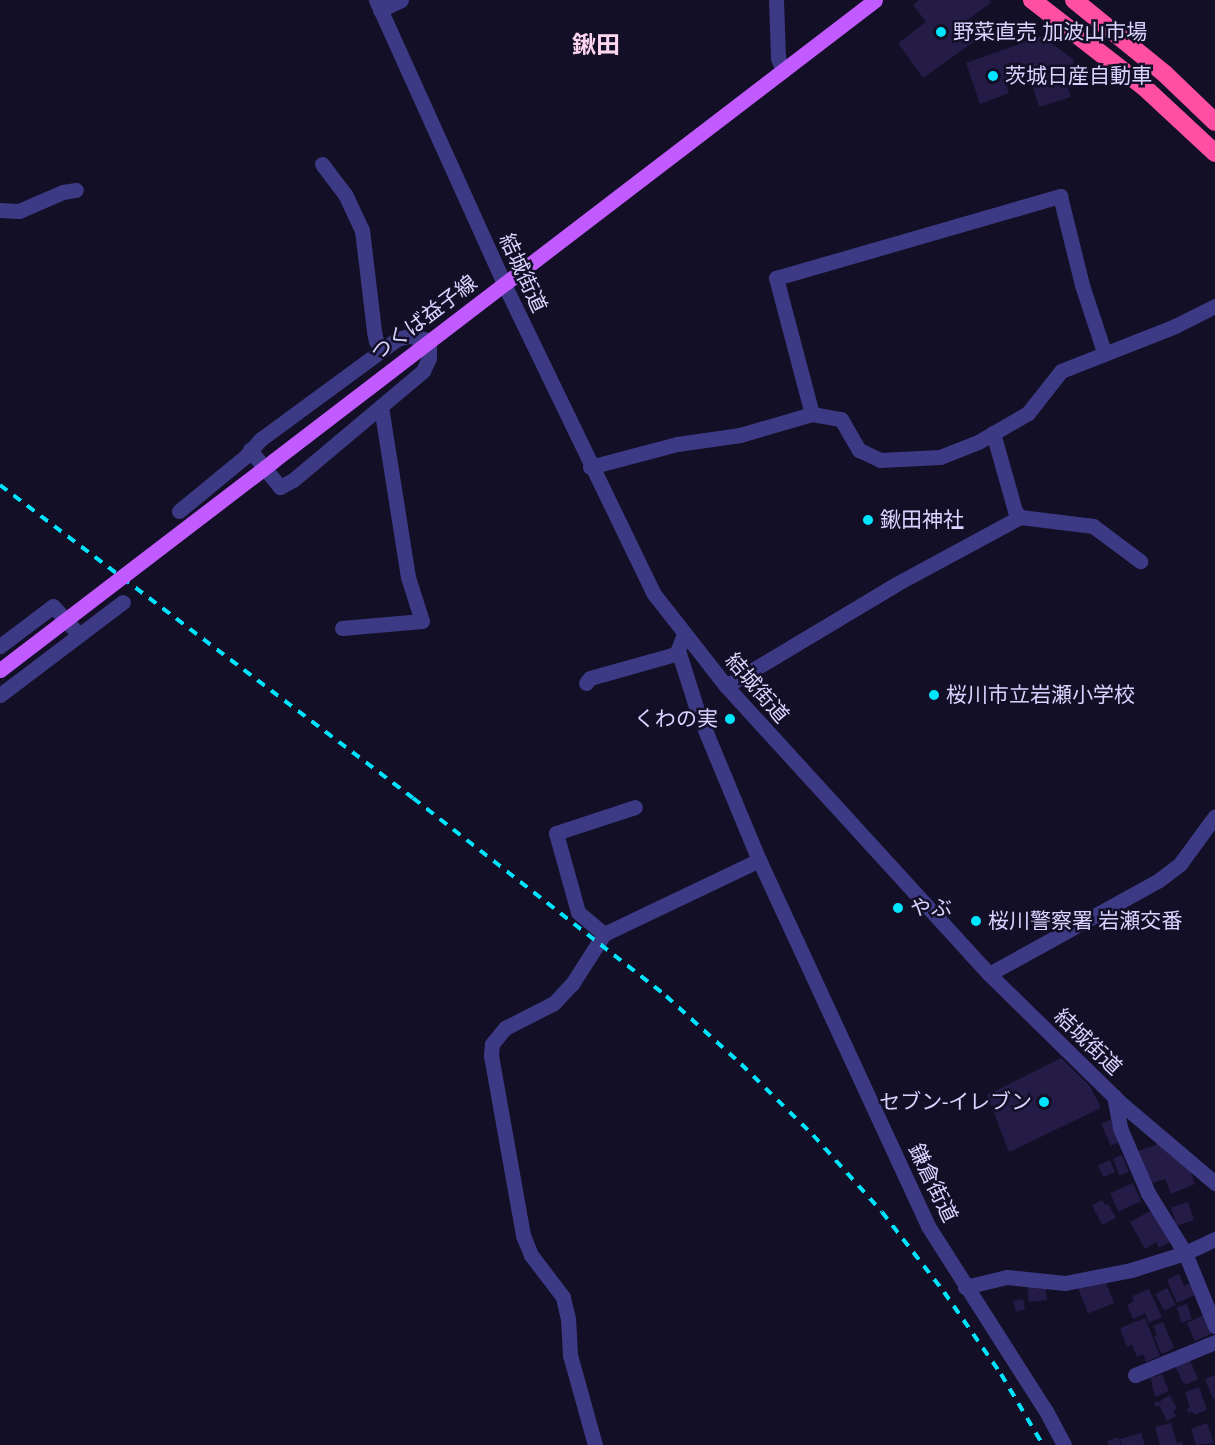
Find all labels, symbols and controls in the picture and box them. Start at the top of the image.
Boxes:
place label: 野菜直売 加波山市場 [953,19,1147,45]
marker: 野菜直売 加波山市場 [934,25,948,39]
district label: 鍬田 [572,32,620,60]
place label: 茨城日産自動車 [1005,63,1152,89]
marker: 茨城日産自動車 [986,69,1000,83]
street label: 結城街道 [494,230,552,316]
street label: つくば益子線 [366,270,482,366]
place label: 鍬田神社 [880,507,964,533]
marker: 鍬田神社 [861,513,875,527]
street label: 結城街道 [720,648,794,728]
place label: 桜川市立岩瀬小学校 [946,682,1135,708]
marker: 桜川市立岩瀬小学校 [927,688,941,702]
place label: くわの実 [634,706,718,732]
marker: くわの実 [723,712,737,726]
place label: やぶ [910,895,952,921]
marker: やぶ [891,901,905,915]
place label: 桜川警察署 岩瀬交番 [988,908,1182,934]
marker: 桜川警察署 岩瀬交番 [969,914,983,928]
street label: 結城街道 [1049,1004,1127,1080]
place label: セブン-イレブン [879,1089,1032,1115]
marker: セブン-イレブン [1037,1095,1051,1109]
street label: 鎌倉街道 [903,1140,963,1226]

